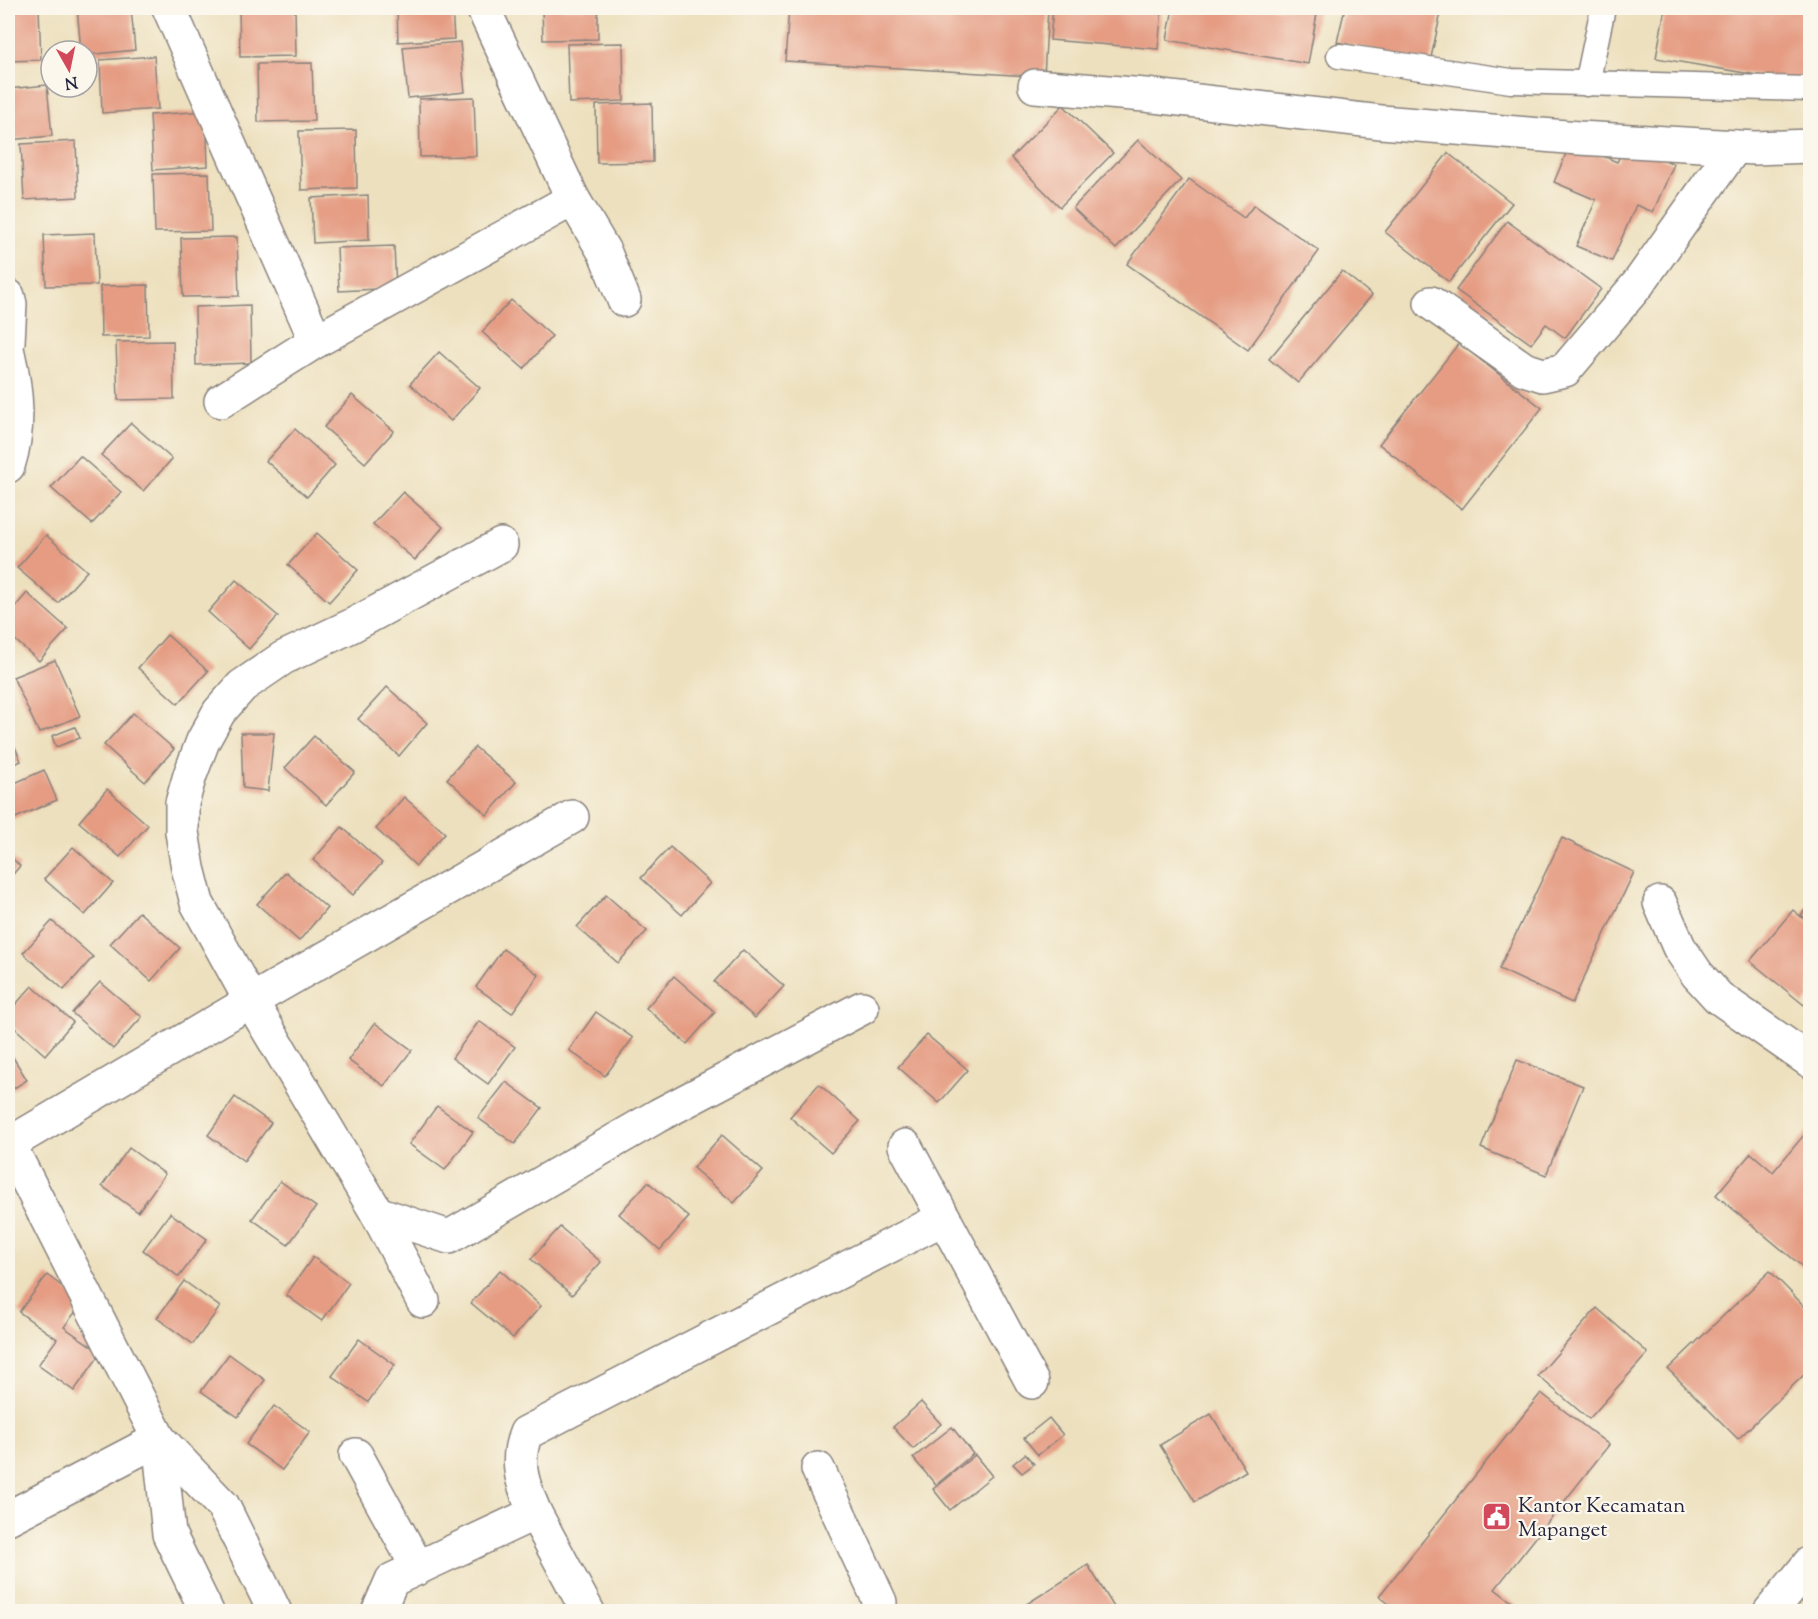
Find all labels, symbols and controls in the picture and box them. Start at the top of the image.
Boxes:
north arrow [39,39,99,99]
text: N [63,69,79,94]
place label: Kantor Kecamatan Mapanget [1518,1492,1685,1546]
public building icon: Kantor Kecamatan Mapanget [1481,1501,1513,1533]

